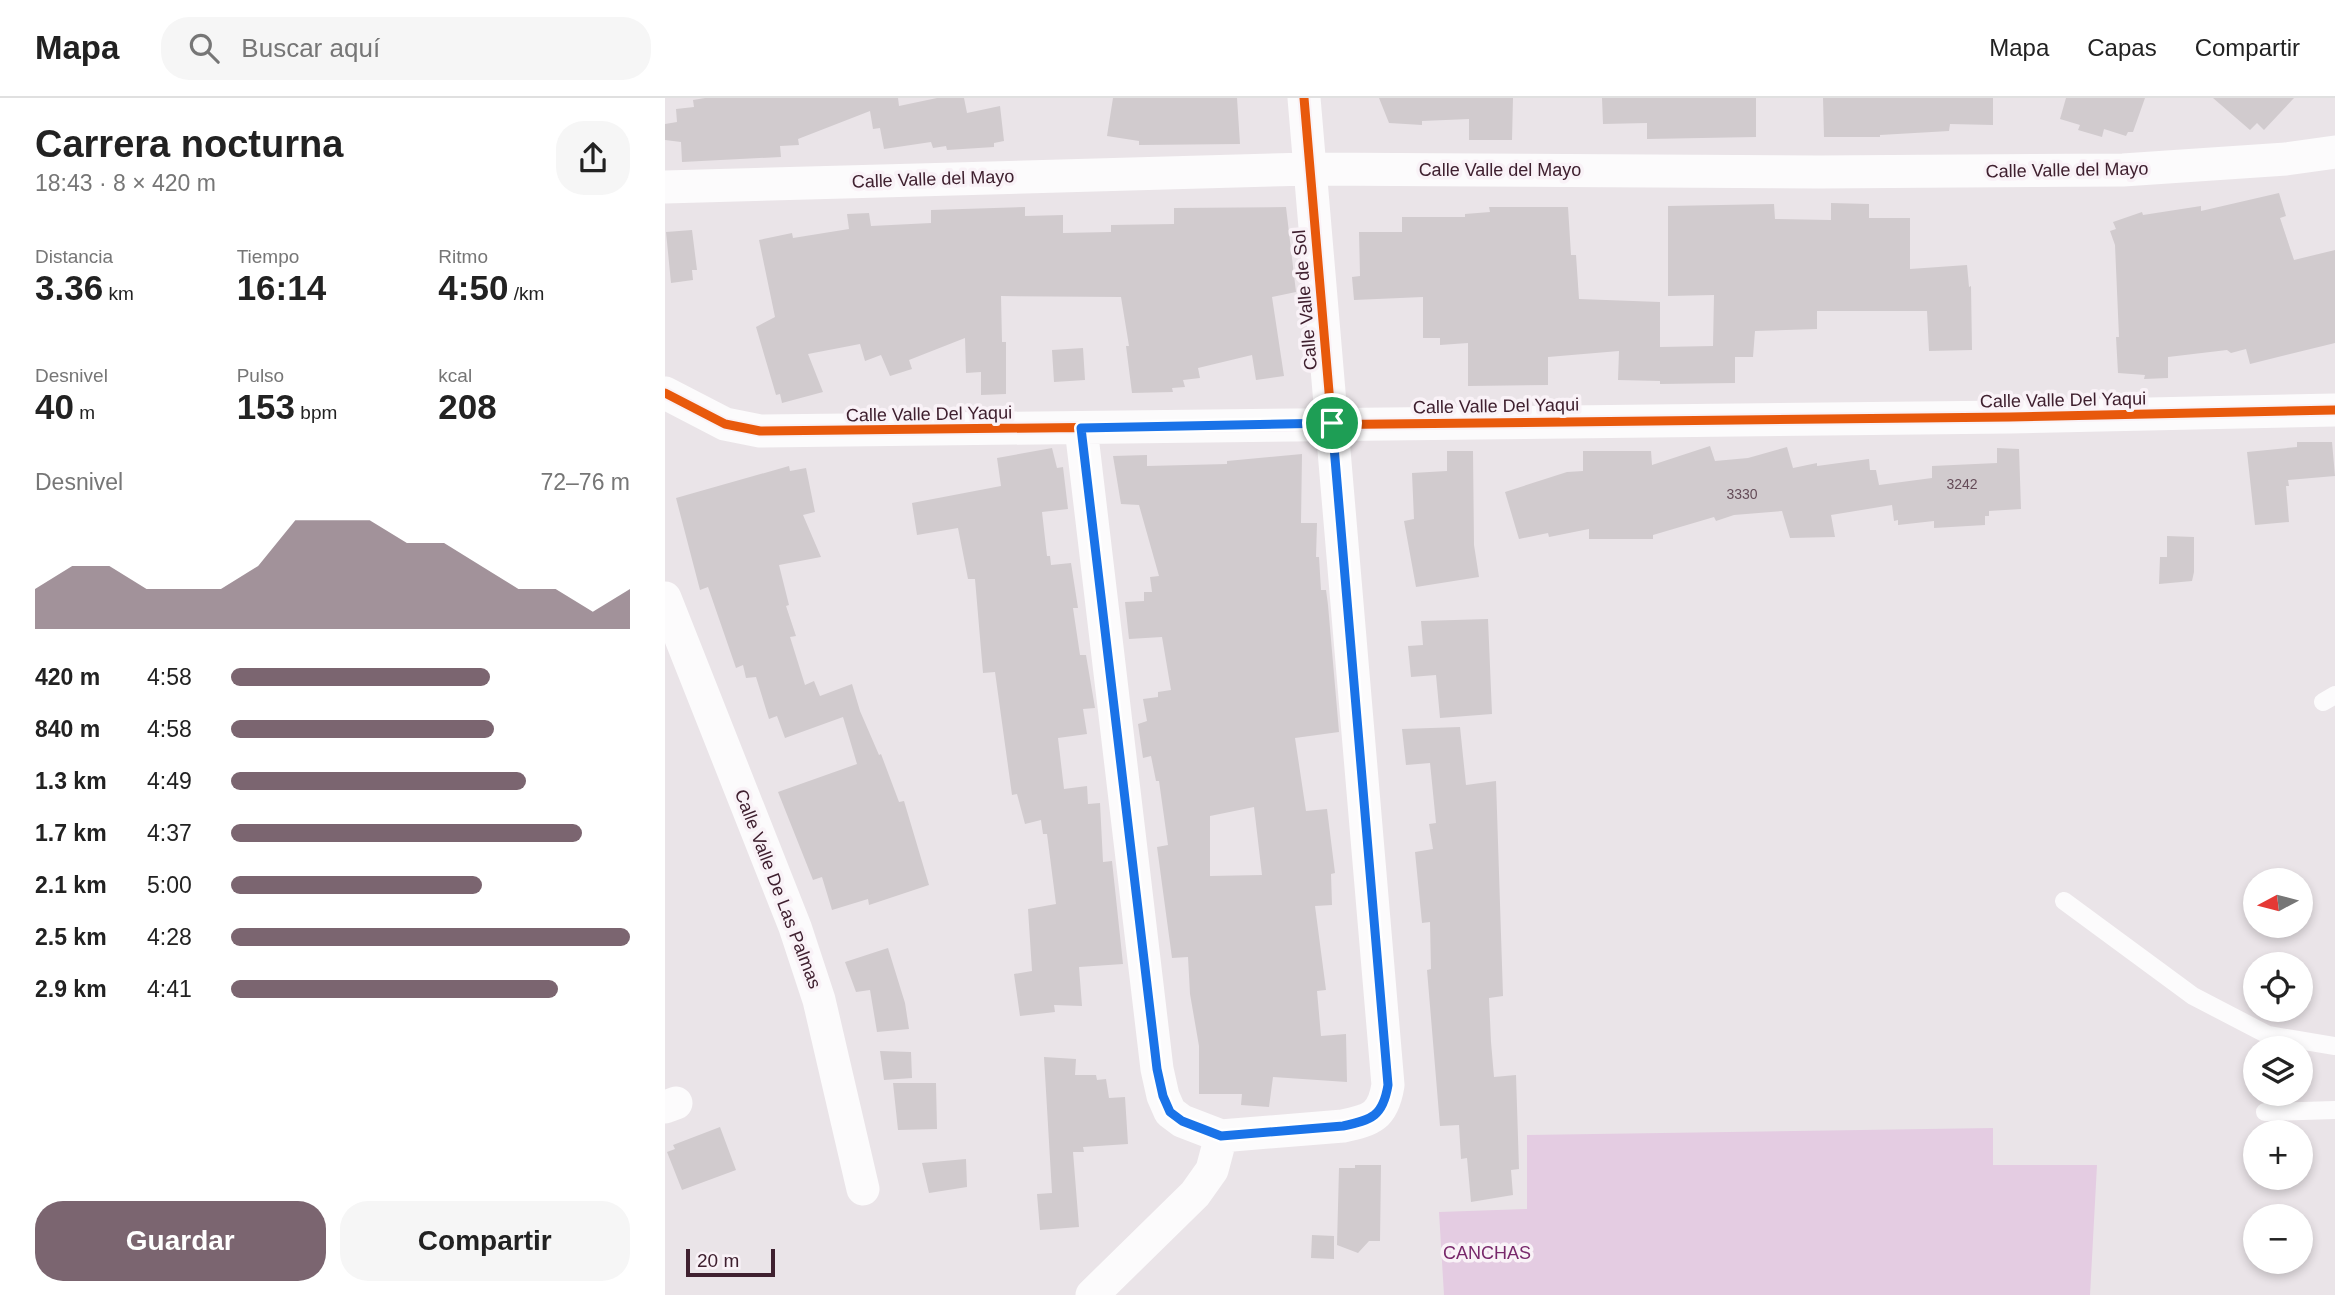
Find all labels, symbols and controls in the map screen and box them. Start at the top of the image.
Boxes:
search box [161,17,651,80]
text: Mapa [35,29,119,66]
icon: search [185,29,223,67]
text: Buscar aquí [241,33,380,63]
text: Mapa [1989,34,2049,61]
text: Capas [2087,34,2157,61]
text: Compartir [2195,34,2300,61]
button: share [556,121,630,195]
text: Carrera nocturna [35,123,343,165]
street label: Calle Valle del Mayo [1985,159,2149,181]
street label: Calle Valle del Mayo [1419,160,1581,180]
street label: Calle Valle del Mayo [851,166,1015,192]
text: 18:43 · 8 × 420 m [35,170,216,196]
street label: Calle Valle de Sol [1289,229,1321,371]
text: Distancia [35,246,113,267]
text: Tiempo [237,246,299,267]
text: Ritmo [438,246,488,267]
text: 3.36 [35,268,103,307]
text: 16:14 [237,268,326,307]
text: 4:50 [438,268,508,307]
text: km [103,283,134,304]
text: /km [508,283,544,304]
text: Desnivel [35,365,108,386]
text: Pulso [237,365,284,386]
text: kcal [438,365,472,386]
text: 40 [35,387,74,426]
text: 153 [237,387,295,426]
text: 208 [438,387,497,426]
street label: Calle Valle Del Yaqui [1980,389,2146,411]
pin [1302,393,1362,453]
street label: Calle Valle Del Yaqui [1413,395,1579,417]
text: m [74,402,95,423]
text: bpm [295,402,337,423]
street label: Calle Valle Del Yaqui [846,403,1012,425]
icon: arrive [1313,404,1351,442]
text: Desnivel [35,469,123,495]
text: 72–76 m [540,469,630,495]
house number: 3242 [1946,476,1978,492]
house number: 3330 [1726,486,1758,502]
text: 420 m [35,664,100,690]
text: 4:58 [147,664,192,690]
text: 840 m [35,716,100,742]
text: 4:58 [147,716,192,742]
text: 1.3 km [35,768,107,794]
text: 4:49 [147,768,192,794]
street label: Calle Valle De Las Palmas [731,787,825,991]
text: 1.7 km [35,820,107,846]
text: 4:37 [147,820,192,846]
north arrow [2243,868,2313,938]
map controls [2243,868,2313,1274]
text: 2.1 km [35,872,107,898]
text: 5:00 [147,872,192,898]
text: 2.5 km [35,924,107,950]
text: 4:28 [147,924,192,950]
button: locate [2243,952,2313,1022]
text: 2.9 km [35,976,107,1002]
text: 4:41 [147,976,192,1002]
button: layers [2243,1036,2313,1106]
button: + [2243,1120,2313,1190]
button: Guardar [35,1201,326,1281]
button: Compartir [340,1201,630,1281]
button: − [2243,1204,2313,1274]
park label: CANCHAS [1443,1243,1531,1263]
scale bar [686,1246,775,1278]
text: 20 m [697,1250,739,1271]

